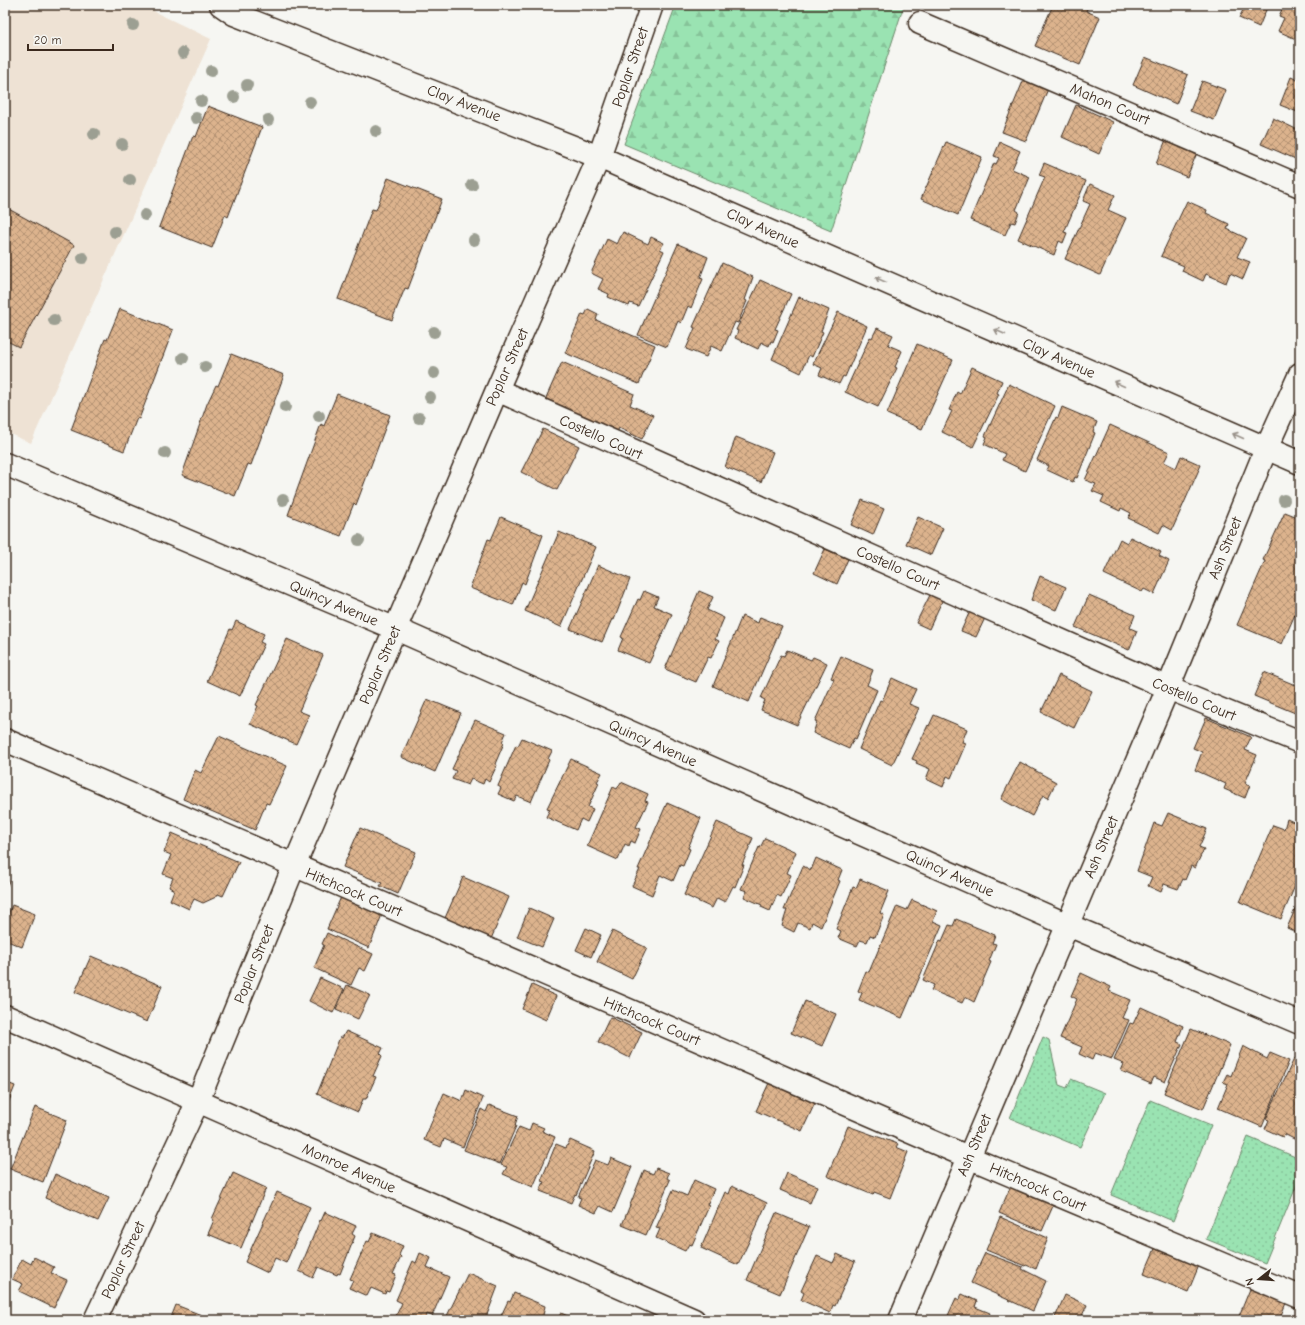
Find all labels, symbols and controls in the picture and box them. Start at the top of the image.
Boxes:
street label: Poplar Street [608,24,652,109]
scale bar [28,26,113,52]
text: 20 m [34,33,62,47]
street label: Mahon Court [1068,79,1153,129]
street label: Clay Avenue [425,81,504,125]
street label: Clay Avenue [724,204,803,252]
one-way arrow [876,276,888,283]
street label: Poplar Street [482,325,532,409]
one-way arrow [995,328,1007,335]
street label: Clay Avenue [1020,334,1099,382]
one-way arrow [1114,380,1126,387]
street label: Costello Court [557,411,646,464]
one-way arrow [1233,432,1245,440]
street label: Ash Street [1204,514,1246,582]
street label: Costello Court [854,542,943,595]
street label: Quincy Avenue [287,576,382,630]
street label: Poplar Street [355,623,405,707]
street label: Costello Court [1149,673,1239,725]
street label: Quincy Avenue [606,716,700,771]
street label: Ash Street [1080,813,1122,881]
street label: Quincy Avenue [903,846,997,901]
street label: Hitchcock Court [303,864,406,921]
street label: Poplar Street [230,921,278,1006]
street label: Hitchcock Court [601,993,704,1050]
street label: Ash Street [953,1111,995,1179]
street label: Monroe Avenue [299,1139,399,1197]
street label: Hitchcock Court [987,1159,1090,1216]
street label: Poplar Street [97,1218,149,1302]
north arrow [1239,1259,1279,1299]
text: N [1243,1276,1257,1287]

